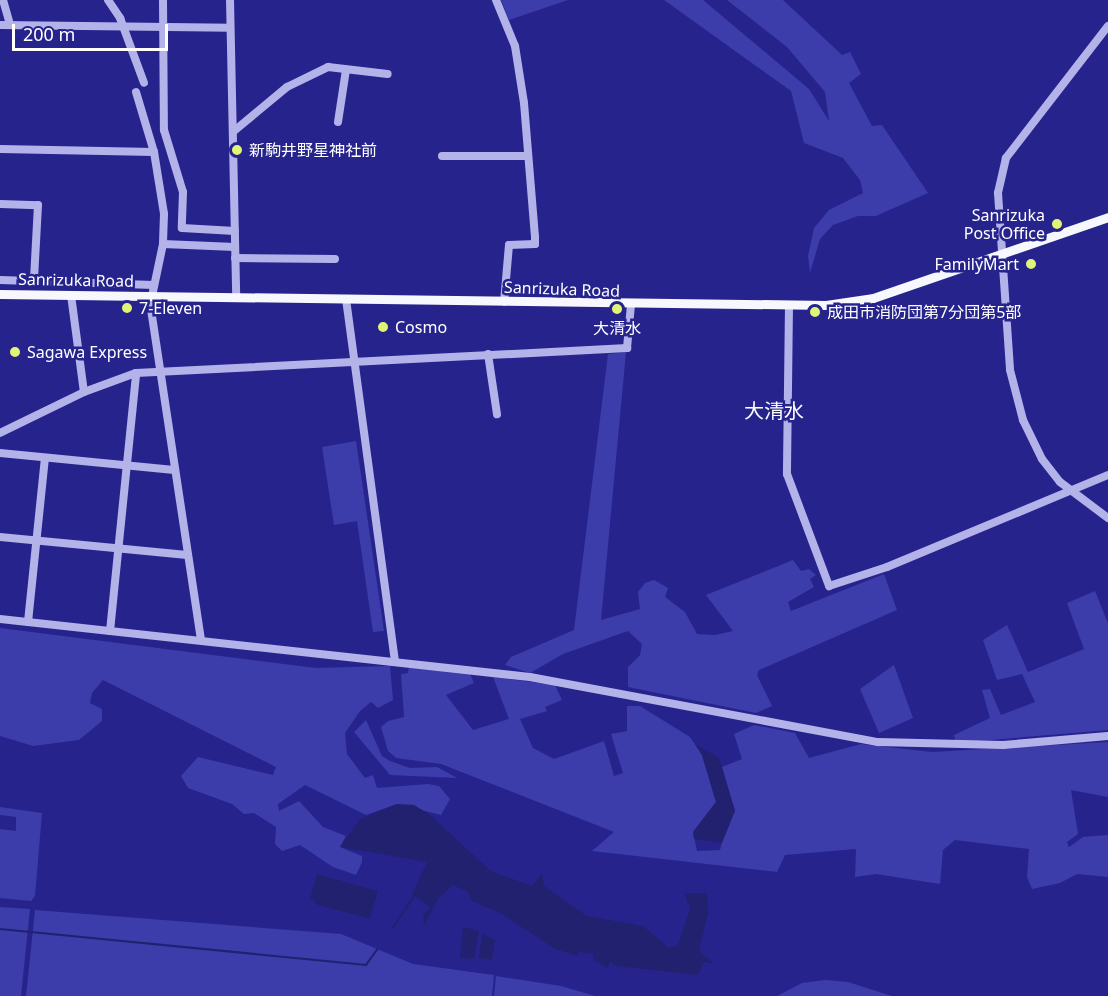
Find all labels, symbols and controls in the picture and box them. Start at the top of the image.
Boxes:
scale bar [15,12,171,50]
text: 200 m [23,22,75,46]
place label: 新駒井野星神社前 [249,140,377,160]
marker: 新駒井野星神社前 [230,143,244,157]
place label: Sanrizuka Post Office [964,205,1045,243]
marker: Sanrizuka Post Office [1050,217,1064,231]
place label: FamilyMart [934,254,1019,274]
marker: FamilyMart [1024,257,1038,271]
street label: Sanrizuka Road [18,269,134,291]
street label: Sanrizuka Road [504,277,620,301]
place label: 7-Eleven [139,298,202,318]
marker: 7-Eleven [120,301,134,315]
marker: 大清水 [610,302,624,316]
place label: 成田市消防団第7分団第5部 [827,302,1021,322]
marker: 成田市消防団第7分団第5部 [808,305,822,319]
place label: Cosmo [395,317,447,337]
place label: 大清水 [593,318,641,338]
marker: Cosmo [376,320,390,334]
place label: Sagawa Express [27,342,147,362]
marker: Sagawa Express [8,345,22,359]
district label: 大清水 [744,398,804,422]

